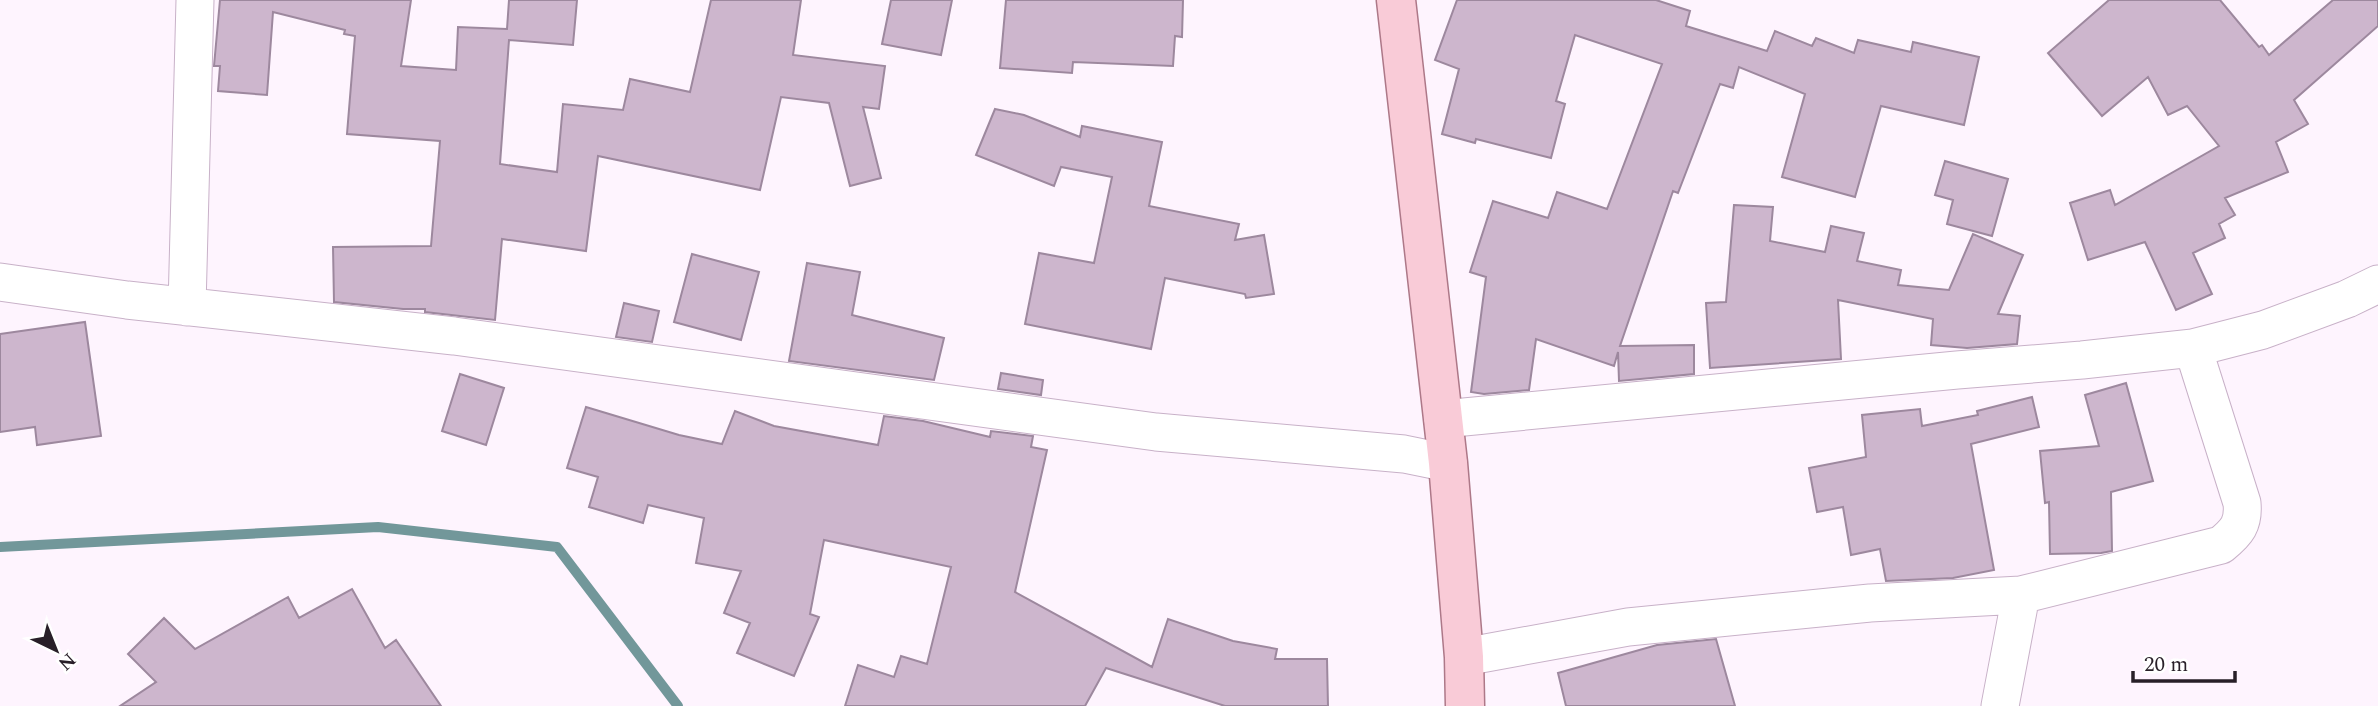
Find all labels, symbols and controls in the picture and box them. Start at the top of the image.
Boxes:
north arrow [21,615,91,685]
scale bar [2133,640,2234,684]
text: N [51,645,82,677]
text: 20 m [2144,649,2188,681]

